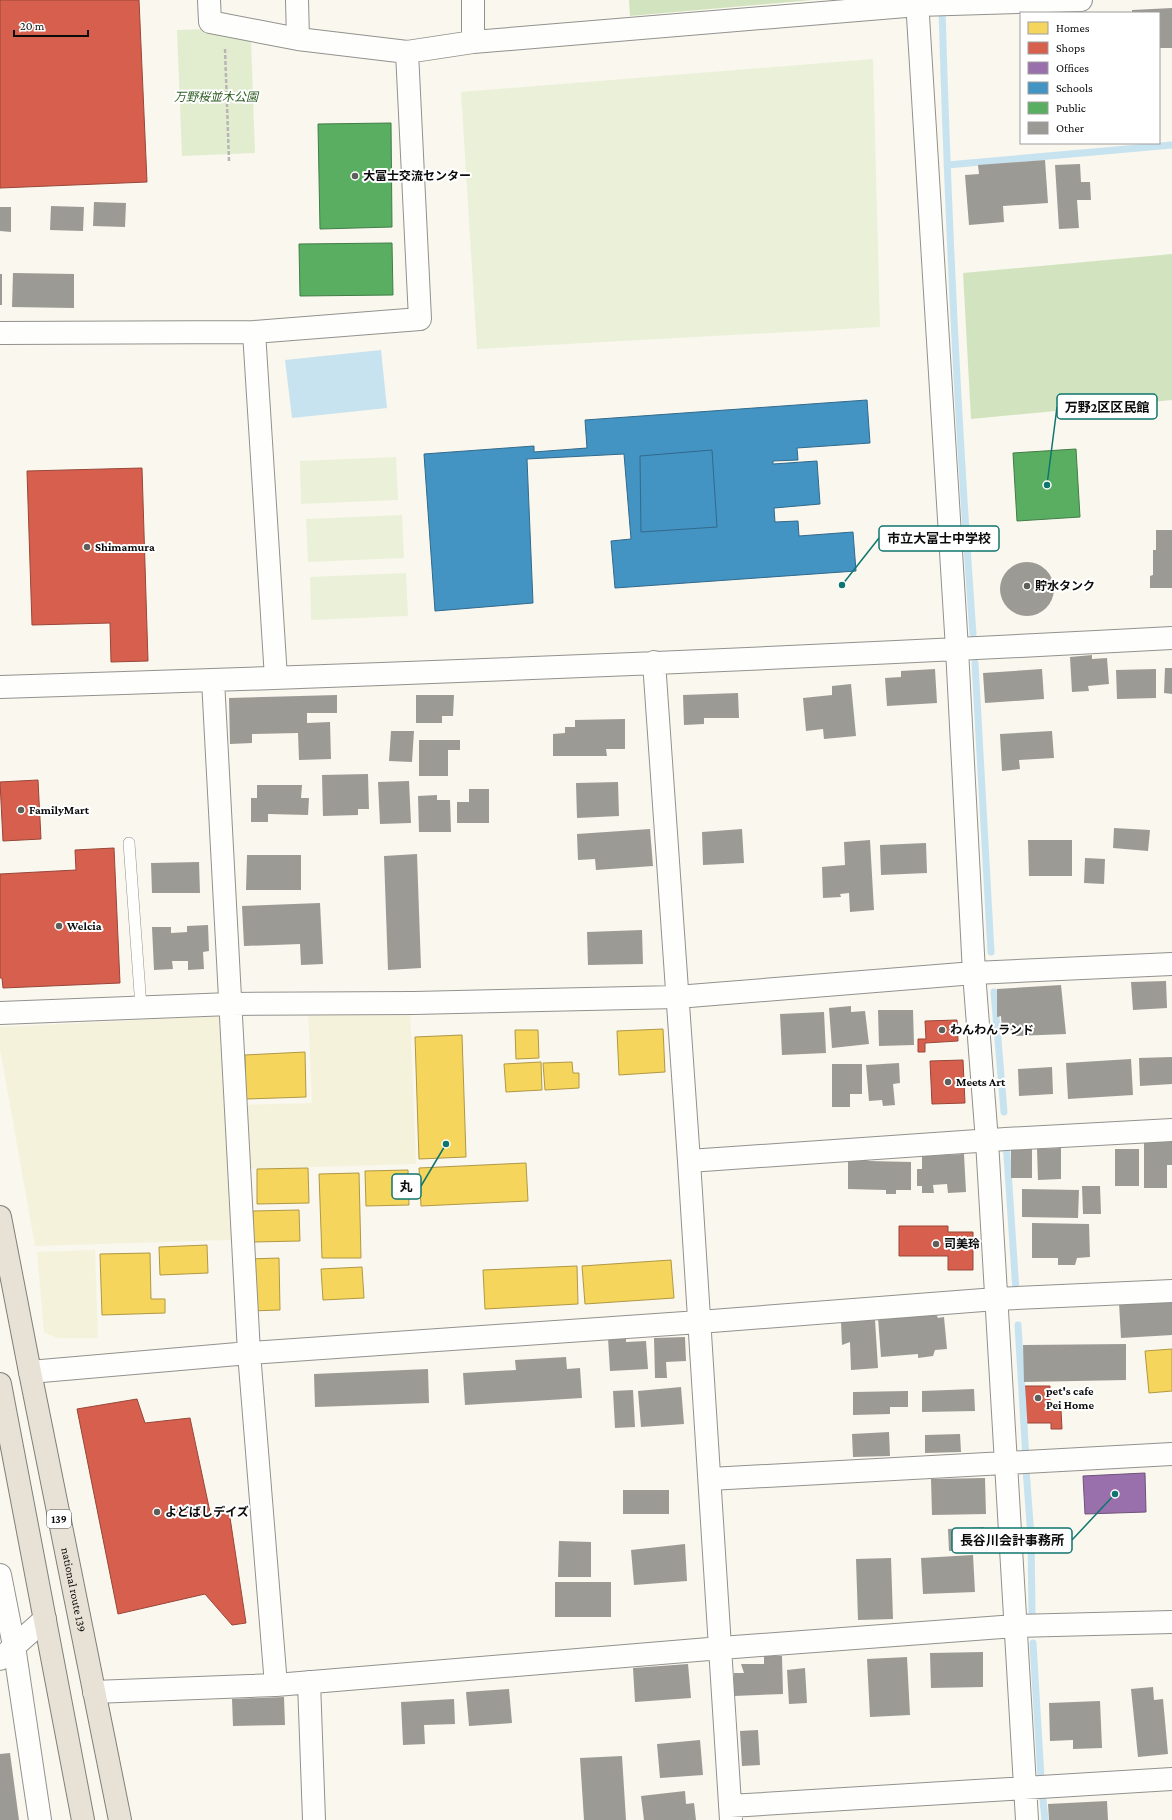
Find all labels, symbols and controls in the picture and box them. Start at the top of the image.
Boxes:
scale bar [14,12,88,38]
legend [1020,12,1160,144]
text: 20 m [20,19,45,33]
text: Homes [1056,21,1090,35]
text: Shops [1056,41,1085,55]
text: Offices [1056,61,1089,75]
text: Schools [1056,81,1093,95]
park label: 万野桜並木公園 [174,90,260,104]
text: Public [1056,101,1086,115]
text: Other [1056,121,1085,135]
place label: 大富士交流センター [363,169,471,183]
marker: 大富士交流センター [350,171,360,181]
callout: 万野2区区民館 [1057,394,1157,419]
text: 万野2区区民館 [1065,400,1149,415]
callout: 市立大富士中学校 [879,526,999,551]
text: 市立大富士中学校 [887,531,991,546]
place label: Shimamura [95,540,155,554]
marker: Shimamura [82,542,92,552]
place label: 貯水タンク [1035,579,1095,593]
marker: 貯水タンク [1022,581,1032,591]
place label: FamilyMart [29,803,90,817]
marker: FamilyMart [16,805,26,815]
place label: Welcia [66,919,102,933]
marker: Welcia [54,921,64,931]
place label: わんわんランド [950,1023,1034,1037]
marker: わんわんランド [937,1025,947,1035]
place label: Meets Art [956,1075,1006,1089]
marker: Meets Art [943,1077,953,1087]
callout: 丸 [392,1174,421,1199]
text: 丸 [399,1179,413,1194]
place label: 司美玲 [944,1237,980,1251]
marker: 司美玲 [931,1239,941,1249]
place label: pet's cafe Pei Home [1046,1384,1094,1412]
marker: pet's cafe Pei Home [1033,1393,1043,1403]
place label: よどばしデイズ [165,1505,249,1519]
marker: よどばしデイズ [152,1507,162,1517]
road number: 139 [47,1510,71,1528]
callout: 長谷川会計事務所 [952,1528,1072,1553]
text: 長谷川会計事務所 [960,1533,1064,1548]
street label: national route 139 [58,1546,89,1633]

